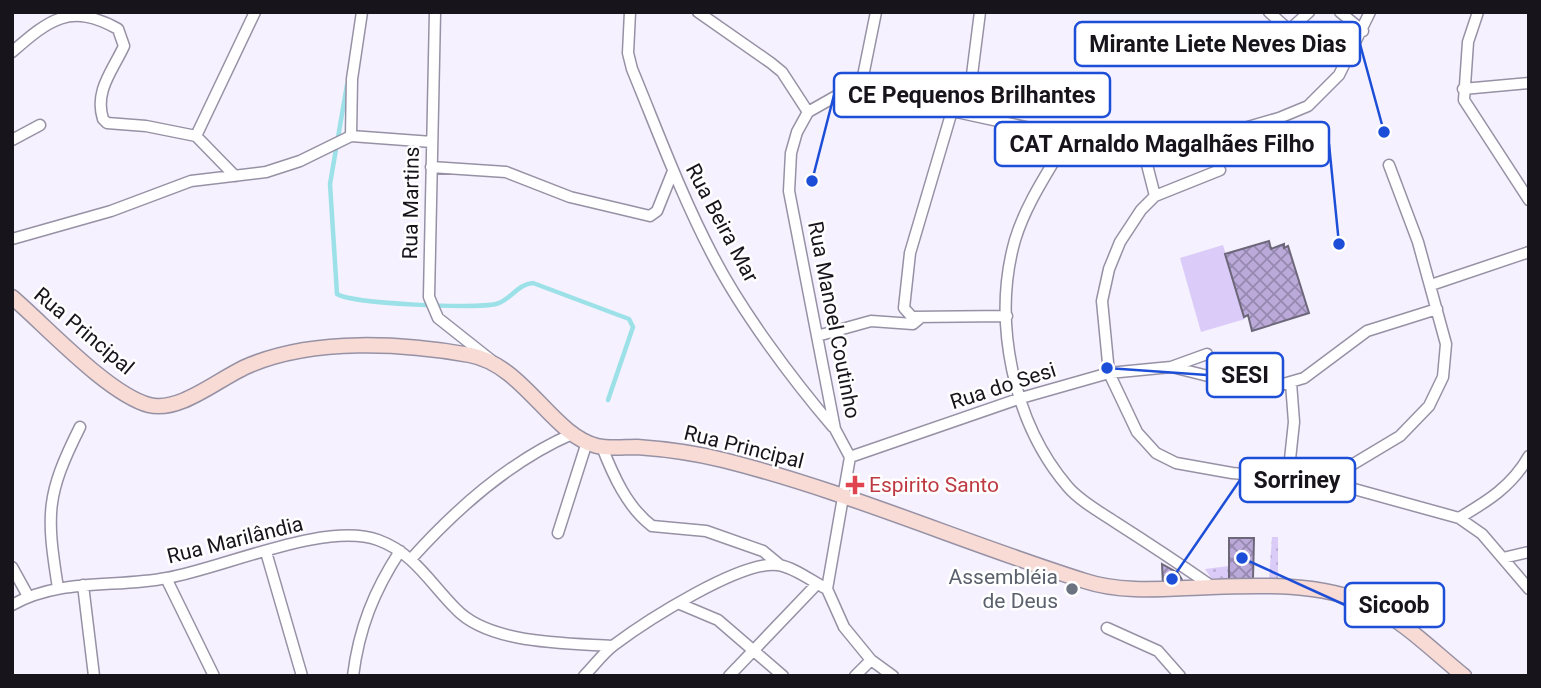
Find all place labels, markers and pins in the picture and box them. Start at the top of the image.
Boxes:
callout: Mirante Liete Neves Dias [1075,22,1360,66]
callout: CE Pequenos Brilhantes [834,73,1110,117]
callout: CAT Arnaldo Magalhães Filho [995,122,1329,166]
callout: SESI [1207,353,1283,397]
callout: Sorriney [1240,458,1355,502]
place label: Espirito Santo [869,473,999,497]
marker: Espirito Santo [847,477,863,493]
place label: Assembléia de Deus [949,565,1058,613]
marker: Assembléia de Deus [1064,581,1080,597]
callout: Sicoob [1345,583,1444,627]

